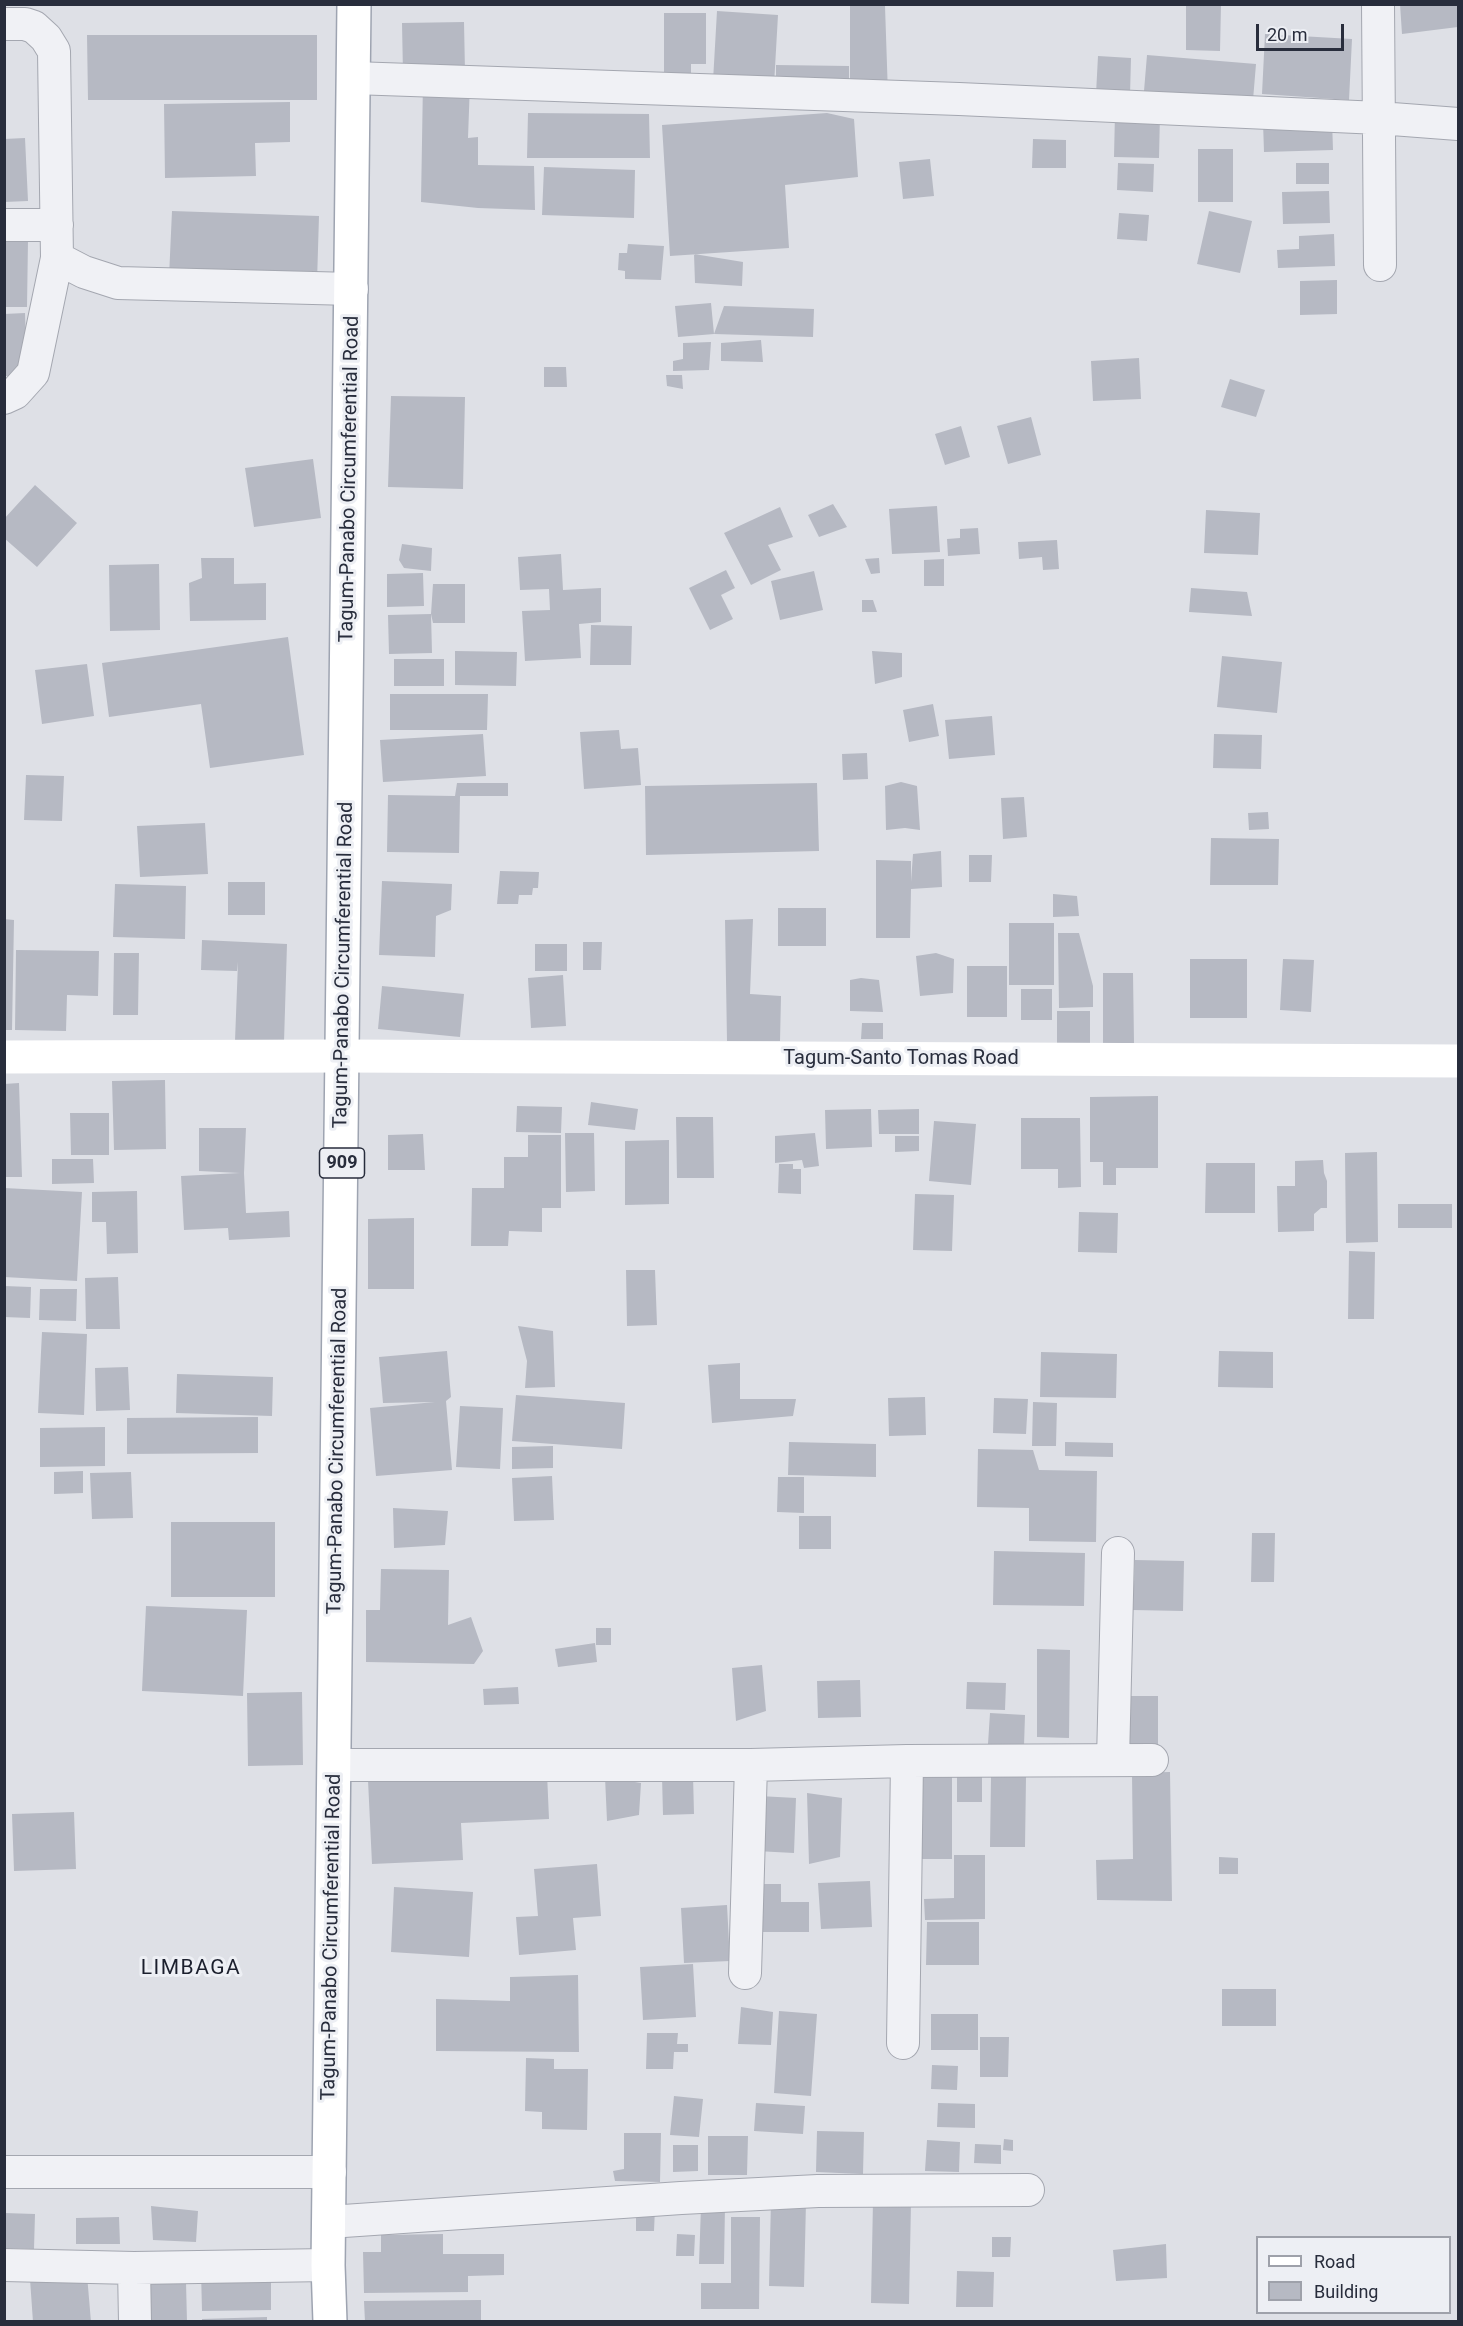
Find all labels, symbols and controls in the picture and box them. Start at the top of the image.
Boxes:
scale bar [1259,12,1348,50]
text: 20 m [1267,24,1307,45]
street label: Tagum-Panabo Circumferential Road [335,315,365,643]
street label: Tagum-Panabo Circumferential Road [329,801,359,1129]
street label: Tagum-Santo Tomas Road [783,1047,1019,1071]
road number: 909 [320,1148,364,1178]
street label: Tagum-Panabo Circumferential Road [323,1287,353,1615]
street label: Tagum-Panabo Circumferential Road [317,1773,347,2101]
district label: LIMBAGA [141,1956,241,1982]
legend [1256,2236,1451,2314]
text: Road [1314,2251,1355,2272]
text: Building [1314,2281,1378,2302]

